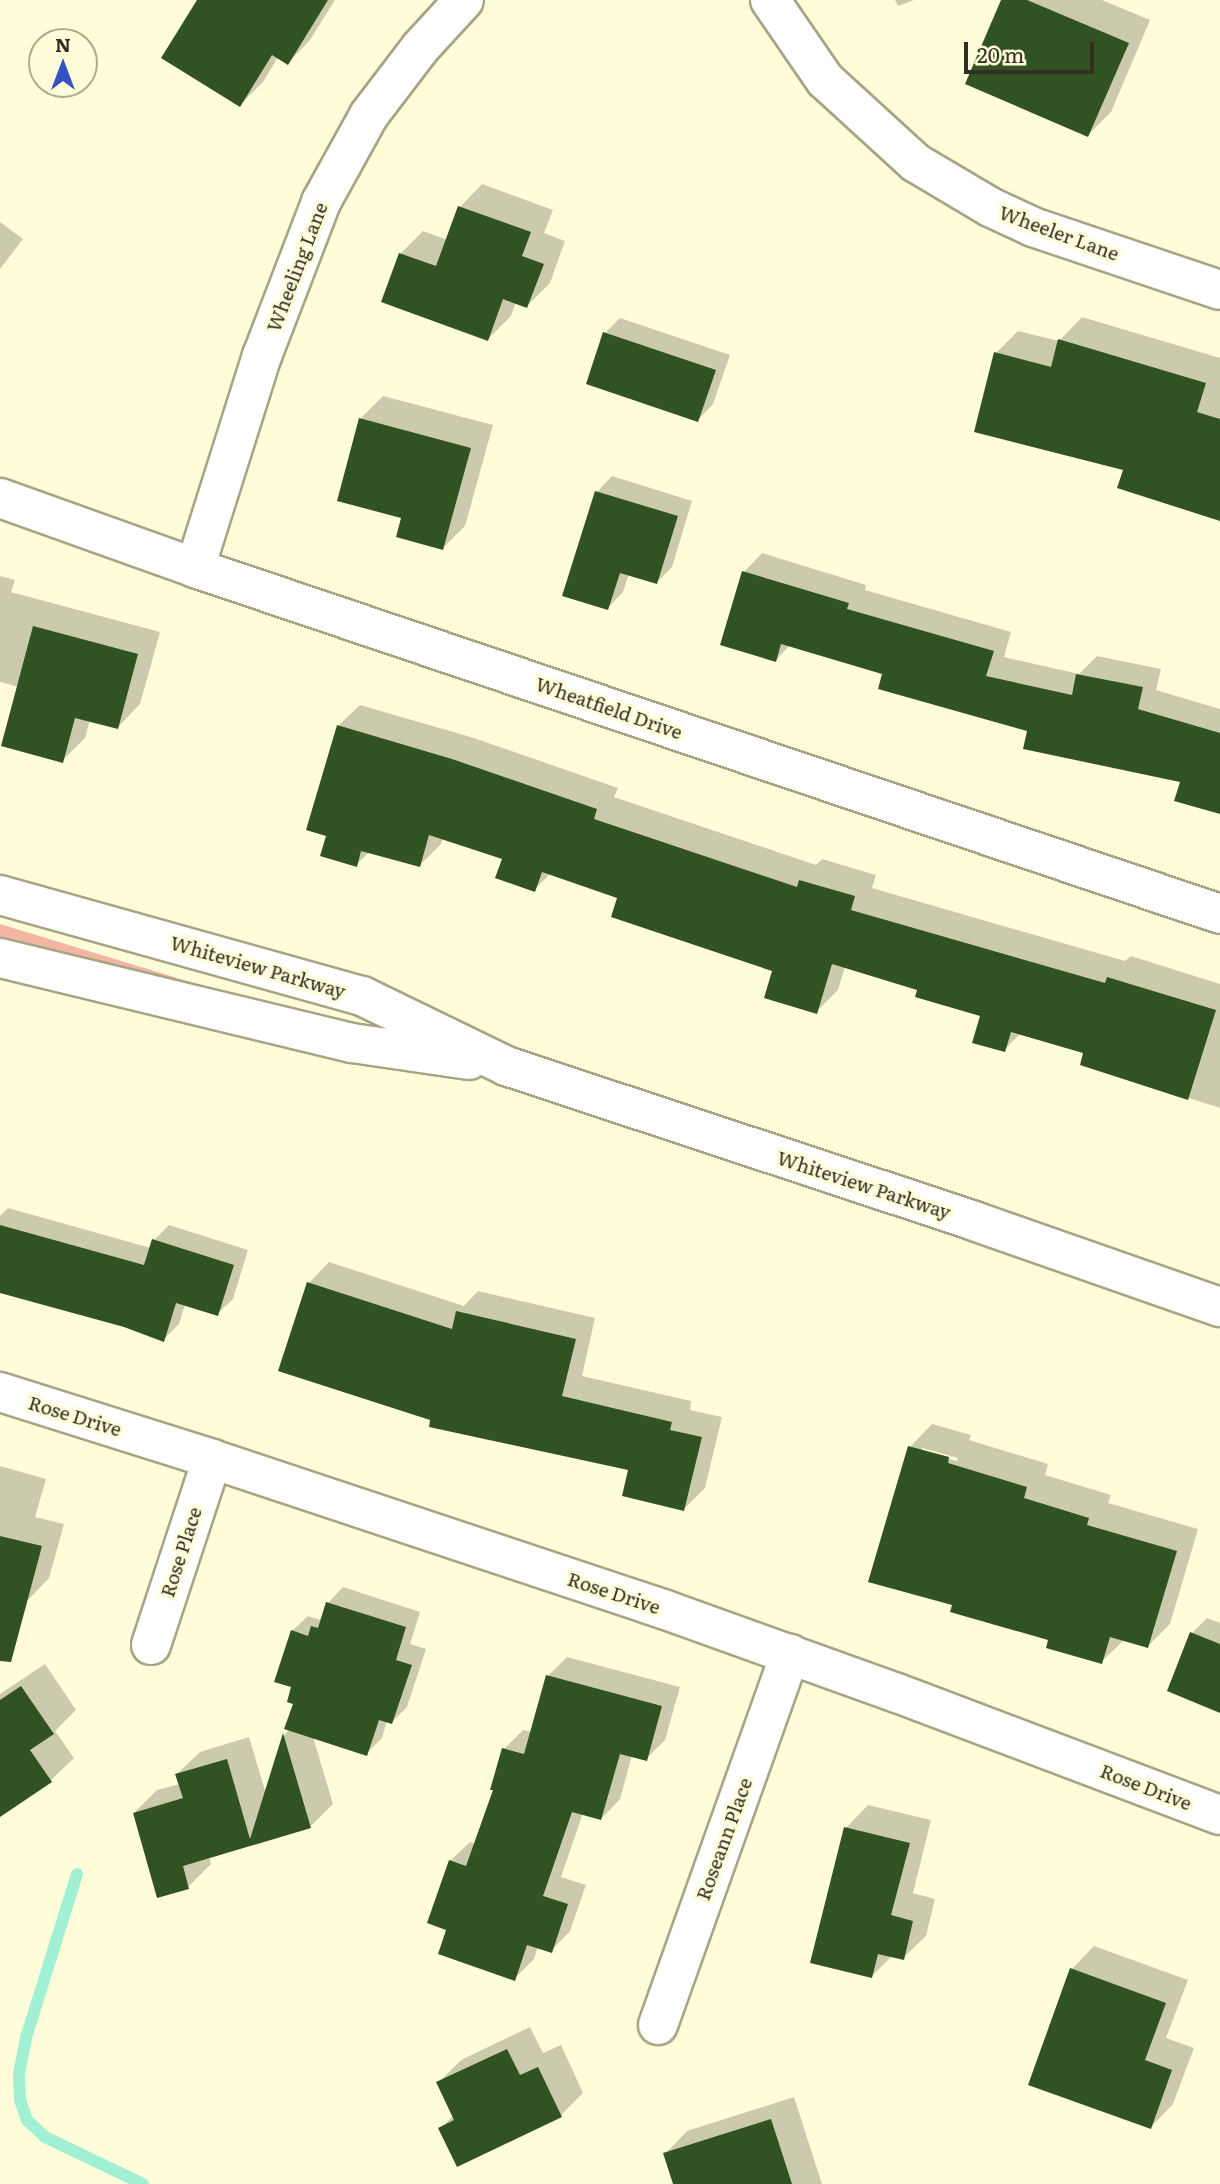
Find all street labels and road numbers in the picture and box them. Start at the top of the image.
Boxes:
street label: Wheeling Lane [262,199,332,335]
street label: Wheeler Lane [996,201,1122,265]
street label: Wheatfield Drive [533,672,685,744]
street label: Whiteview Parkway [168,931,348,1003]
street label: Whiteview Parkway [774,1146,954,1224]
street label: Rose Drive [26,1391,124,1441]
street label: Rose Place [156,1504,206,1600]
street label: Rose Drive [565,1567,663,1619]
street label: Rose Drive [1097,1759,1195,1815]
street label: Roseann Place [691,1775,757,1903]

